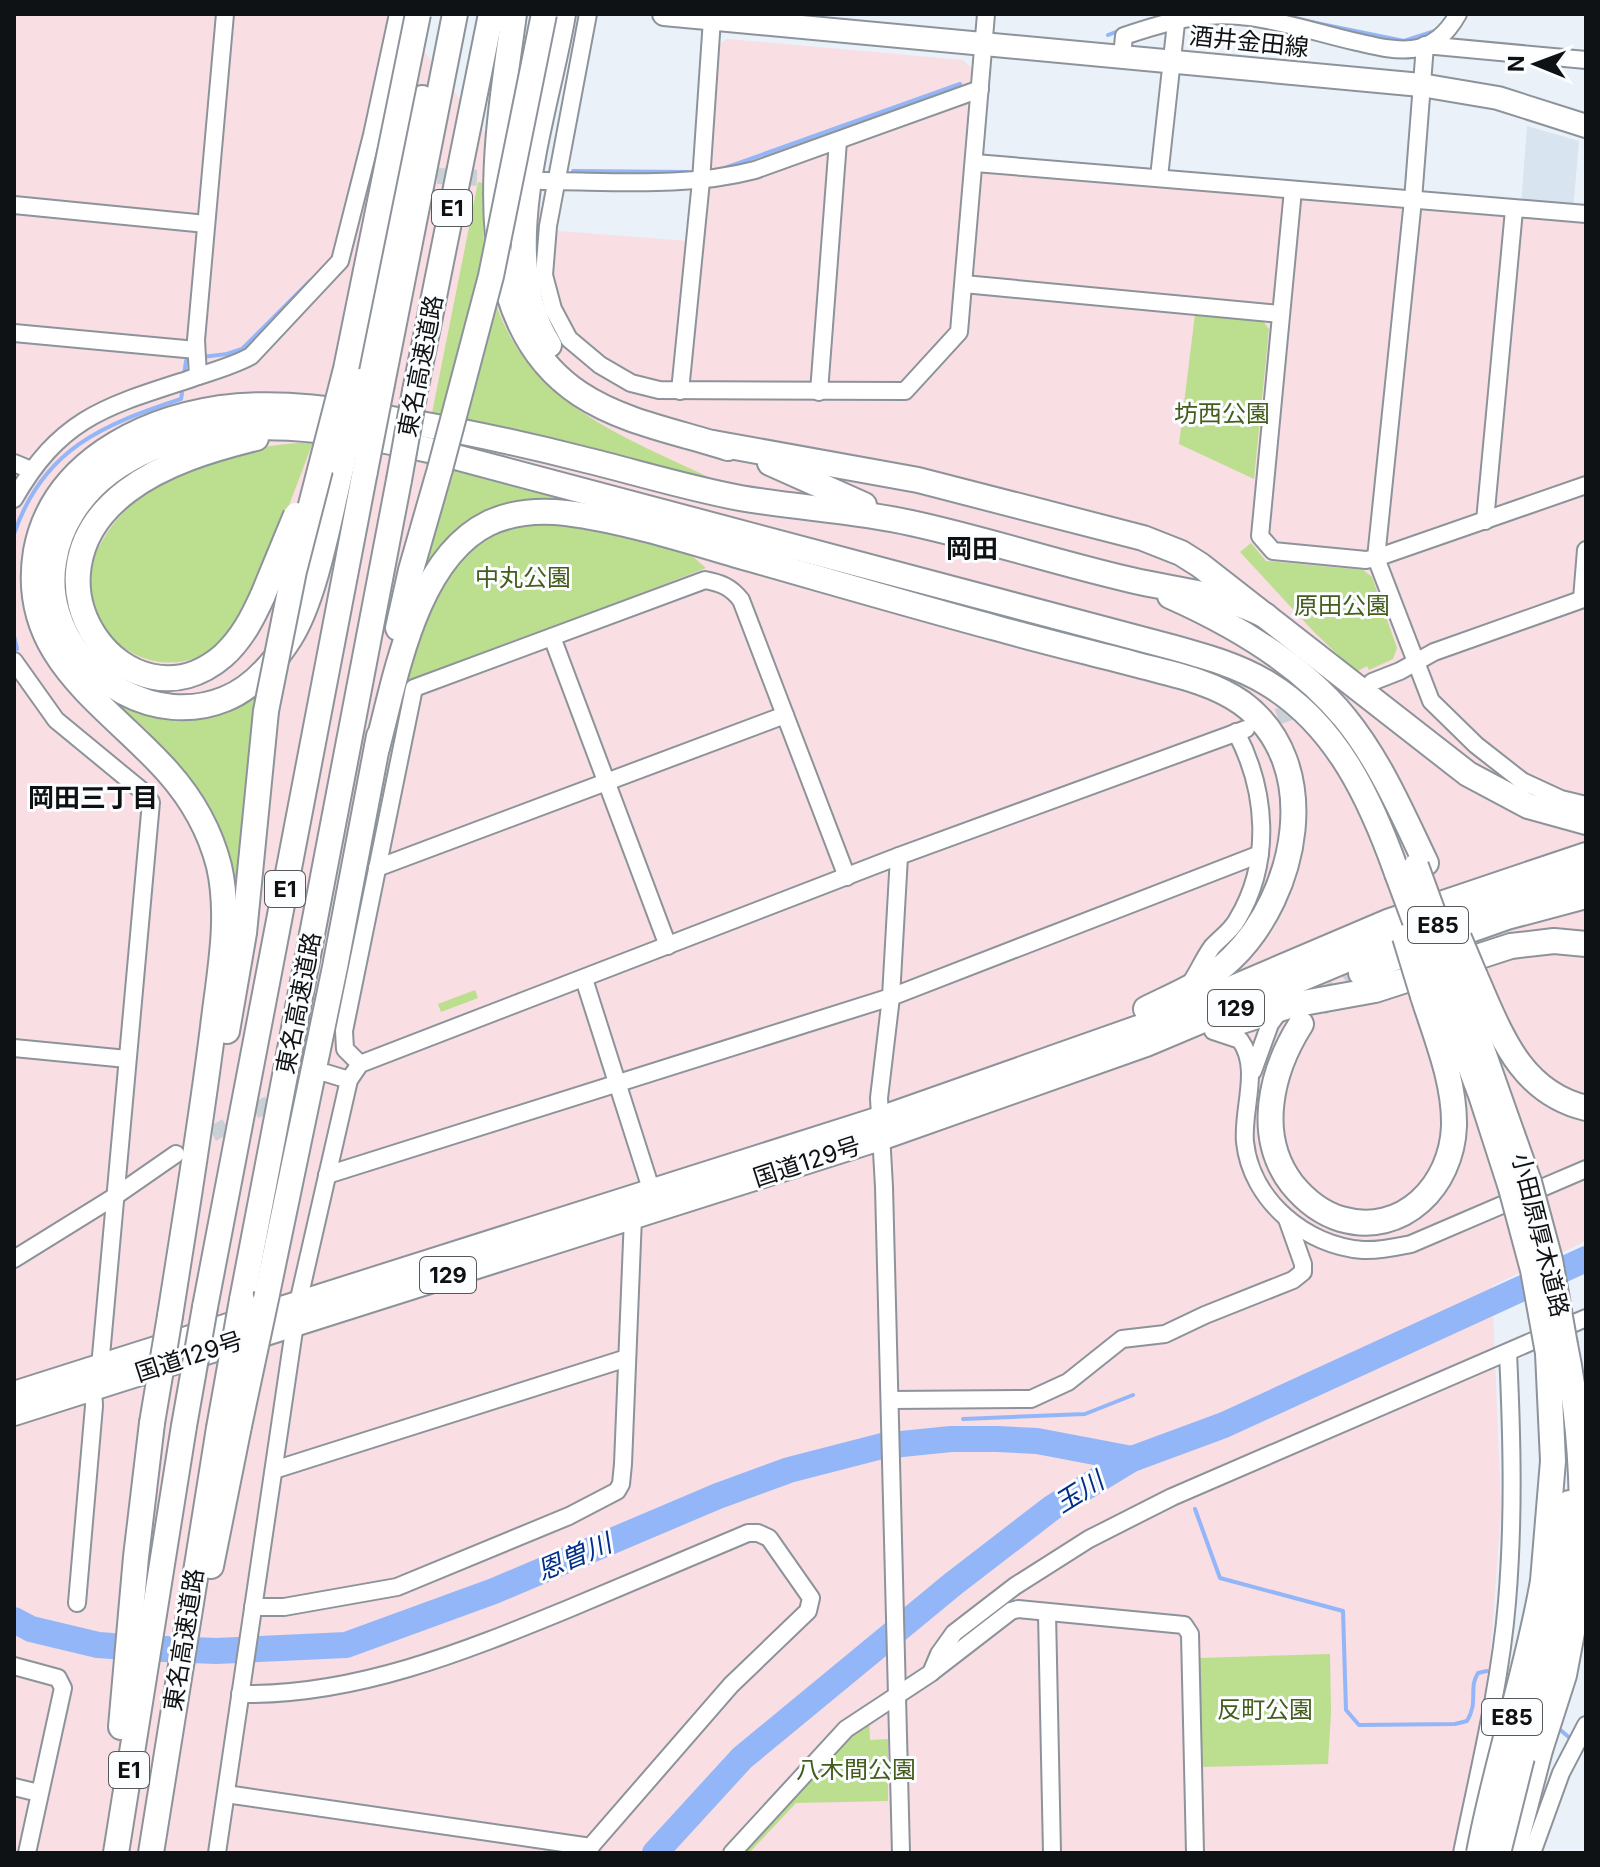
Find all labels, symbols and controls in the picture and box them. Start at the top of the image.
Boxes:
street label: 酒井金田線 [1188,21,1310,62]
north arrow [1496,24,1576,104]
text: N [1503,55,1529,72]
road number: E1 [432,190,472,226]
street label: 東名高速道路 [393,292,448,439]
park label: 坊西公園 [1174,399,1270,428]
district label: 岡田 [946,533,998,564]
park label: 中丸公園 [475,563,571,592]
park label: 原田公園 [1294,591,1390,620]
district label: 岡田三丁目 [28,782,158,813]
road number: E1 [265,871,305,907]
road number: E85 [1408,907,1468,943]
street label: 東名高速道路 [271,929,326,1076]
road number: 129 [1208,990,1264,1026]
street label: 国道129号 [749,1131,864,1193]
street label: 小田原厚木道路 [1506,1150,1575,1320]
road number: 129 [420,1257,476,1293]
street label: 国道129号 [131,1326,246,1388]
water label: 玉川 [1048,1463,1112,1519]
water label: 恩曽川 [532,1526,619,1586]
street label: 東名高速道路 [158,1567,209,1713]
park label: 反町公園 [1217,1695,1313,1724]
road number: E85 [1482,1699,1542,1735]
road number: E1 [109,1752,149,1788]
park label: 八木間公園 [796,1755,916,1784]

